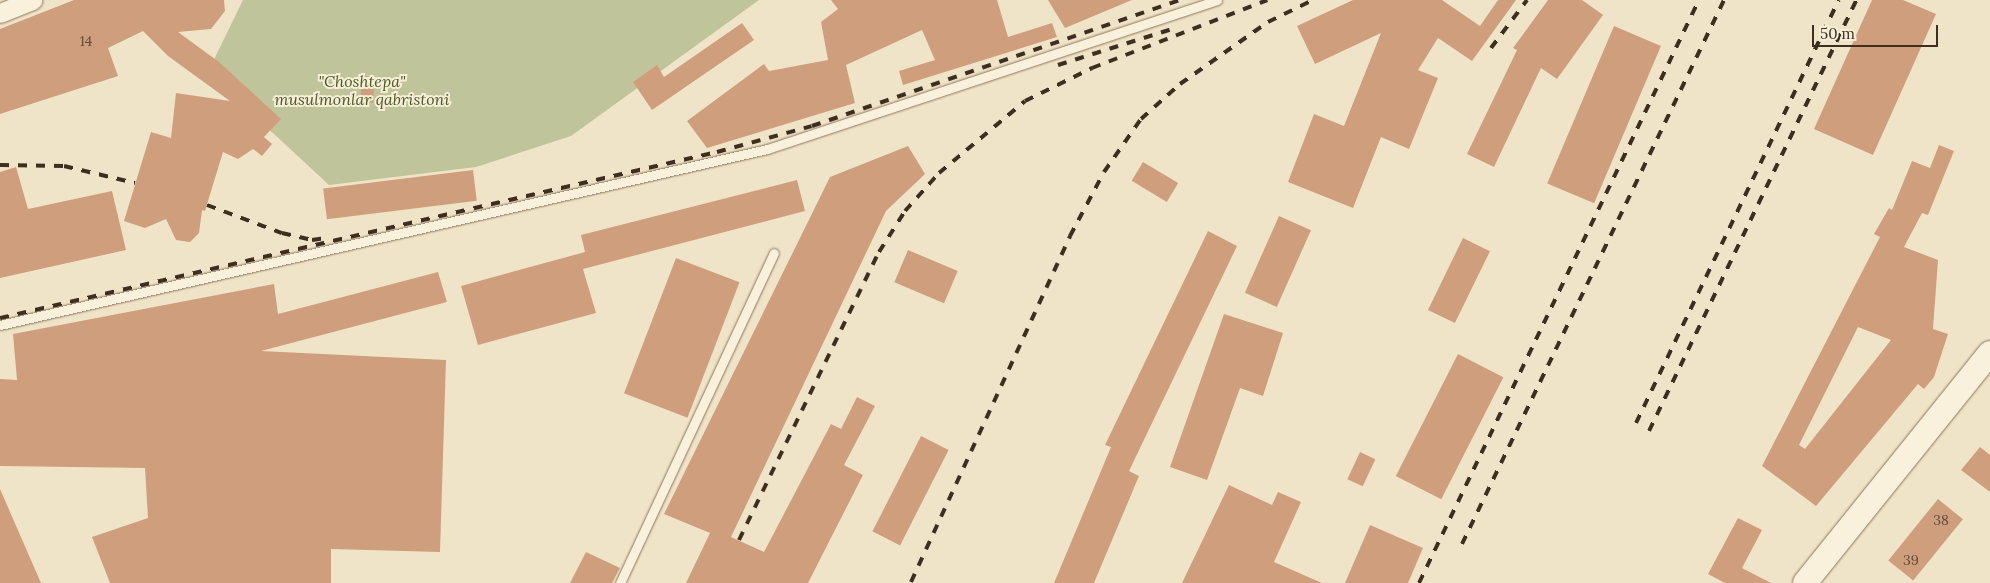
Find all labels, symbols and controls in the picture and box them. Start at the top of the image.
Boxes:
scale bar [1815,15,1941,47]
text: 50 m [1820,24,1855,43]
house number: 14 [80,33,92,49]
park label: "Choshtepa" musulmonlar qabristoni [274,71,450,109]
house number: 38 [1933,512,1949,528]
house number: 39 [1903,552,1919,568]

